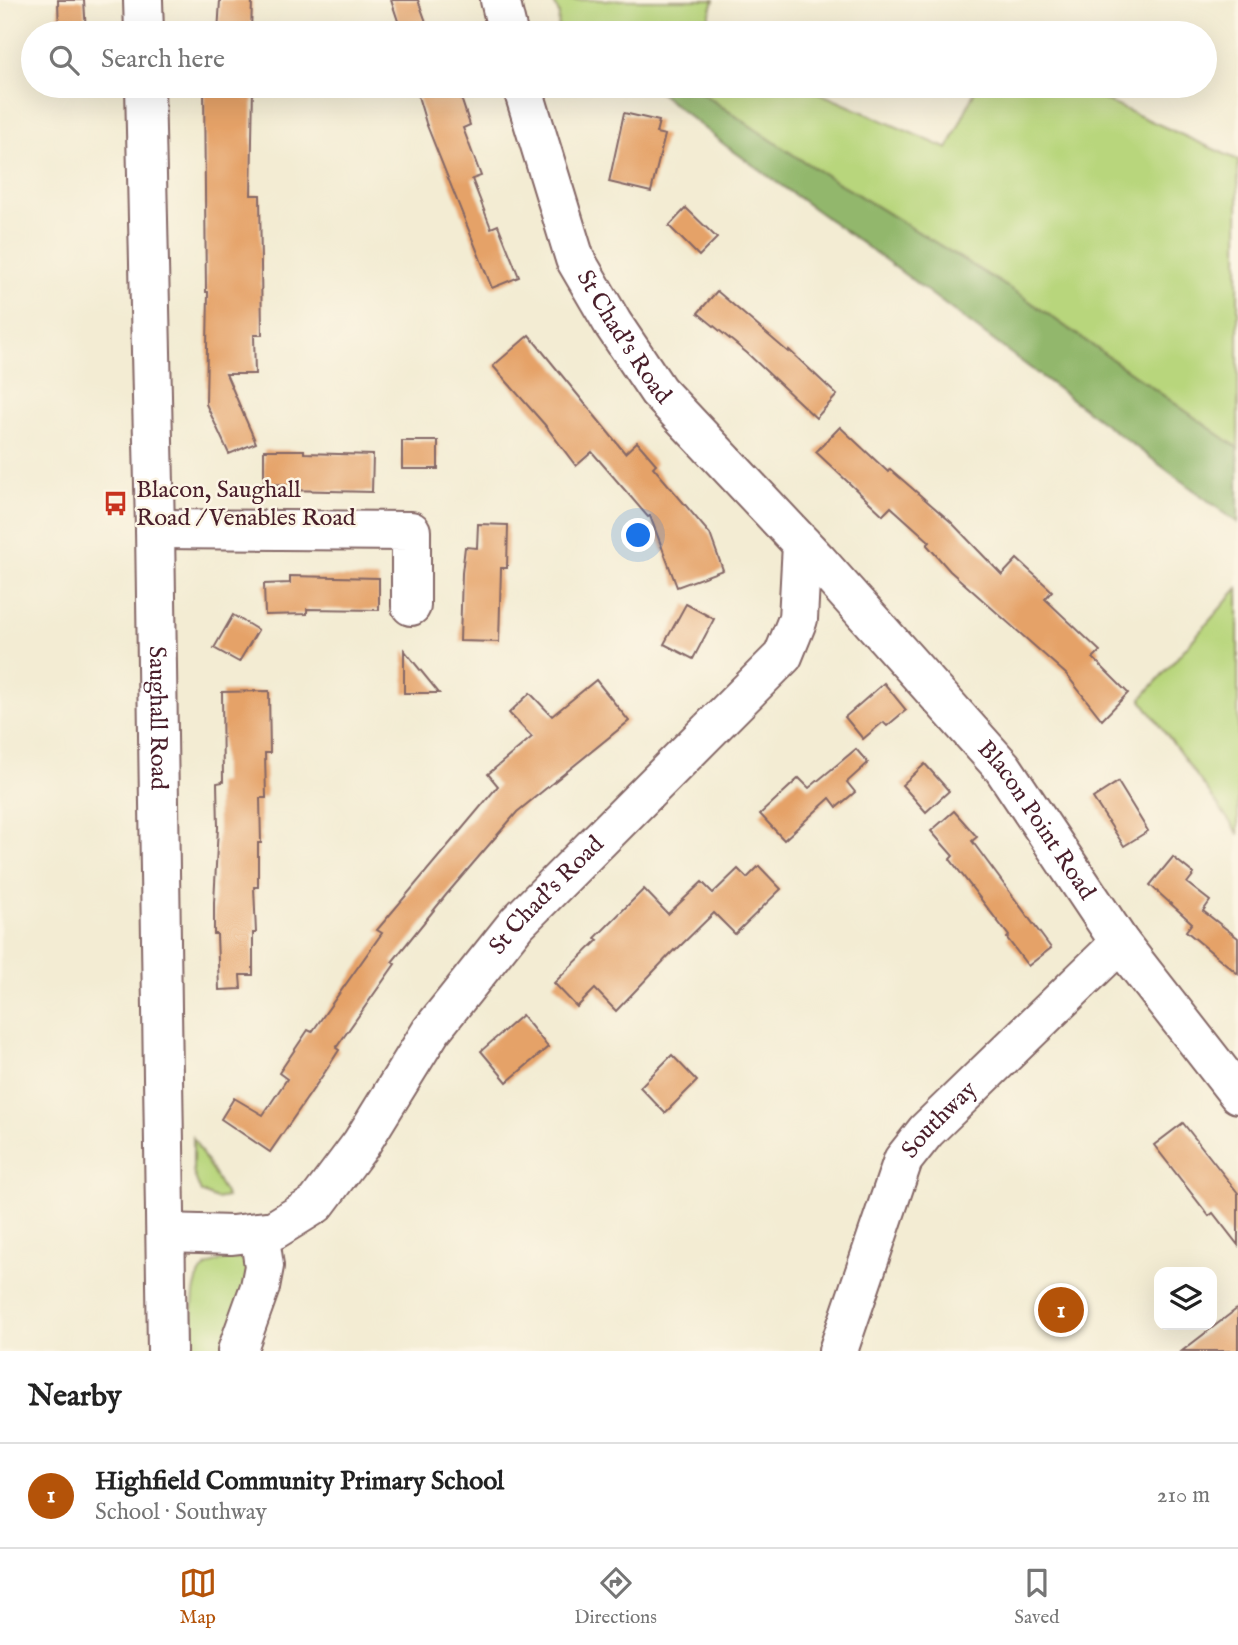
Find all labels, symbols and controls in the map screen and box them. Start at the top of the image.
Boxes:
search box [21,21,1217,98]
icon: search [45,41,83,79]
text: Search here [101,43,225,76]
street label: St Chad's Road [569,264,678,411]
place label: Blacon, Saughall Road / Venables Road [136,475,356,534]
bus stop icon: Blacon, Saughall Road / Venables Road [102,490,130,518]
your location [621,518,655,552]
street label: Saughall Road [141,646,174,790]
street label: Blacon Point Road [970,734,1102,906]
street label: St Chad's Road [482,829,611,961]
street label: Southway [895,1074,984,1165]
map controls [1154,1267,1217,1330]
button: layers [1154,1267,1217,1330]
pin: 1 [1038,1284,1084,1336]
text: Nearby [28,1378,121,1416]
text: Highfield Community Primary School [95,1465,504,1498]
text: 1 [47,1481,55,1510]
text: 210 m [1157,1481,1210,1510]
text: School · Southway [95,1498,267,1527]
tab: Map [179,1564,217,1630]
tab: Directions [574,1564,657,1630]
tab: Saved [1014,1564,1059,1630]

